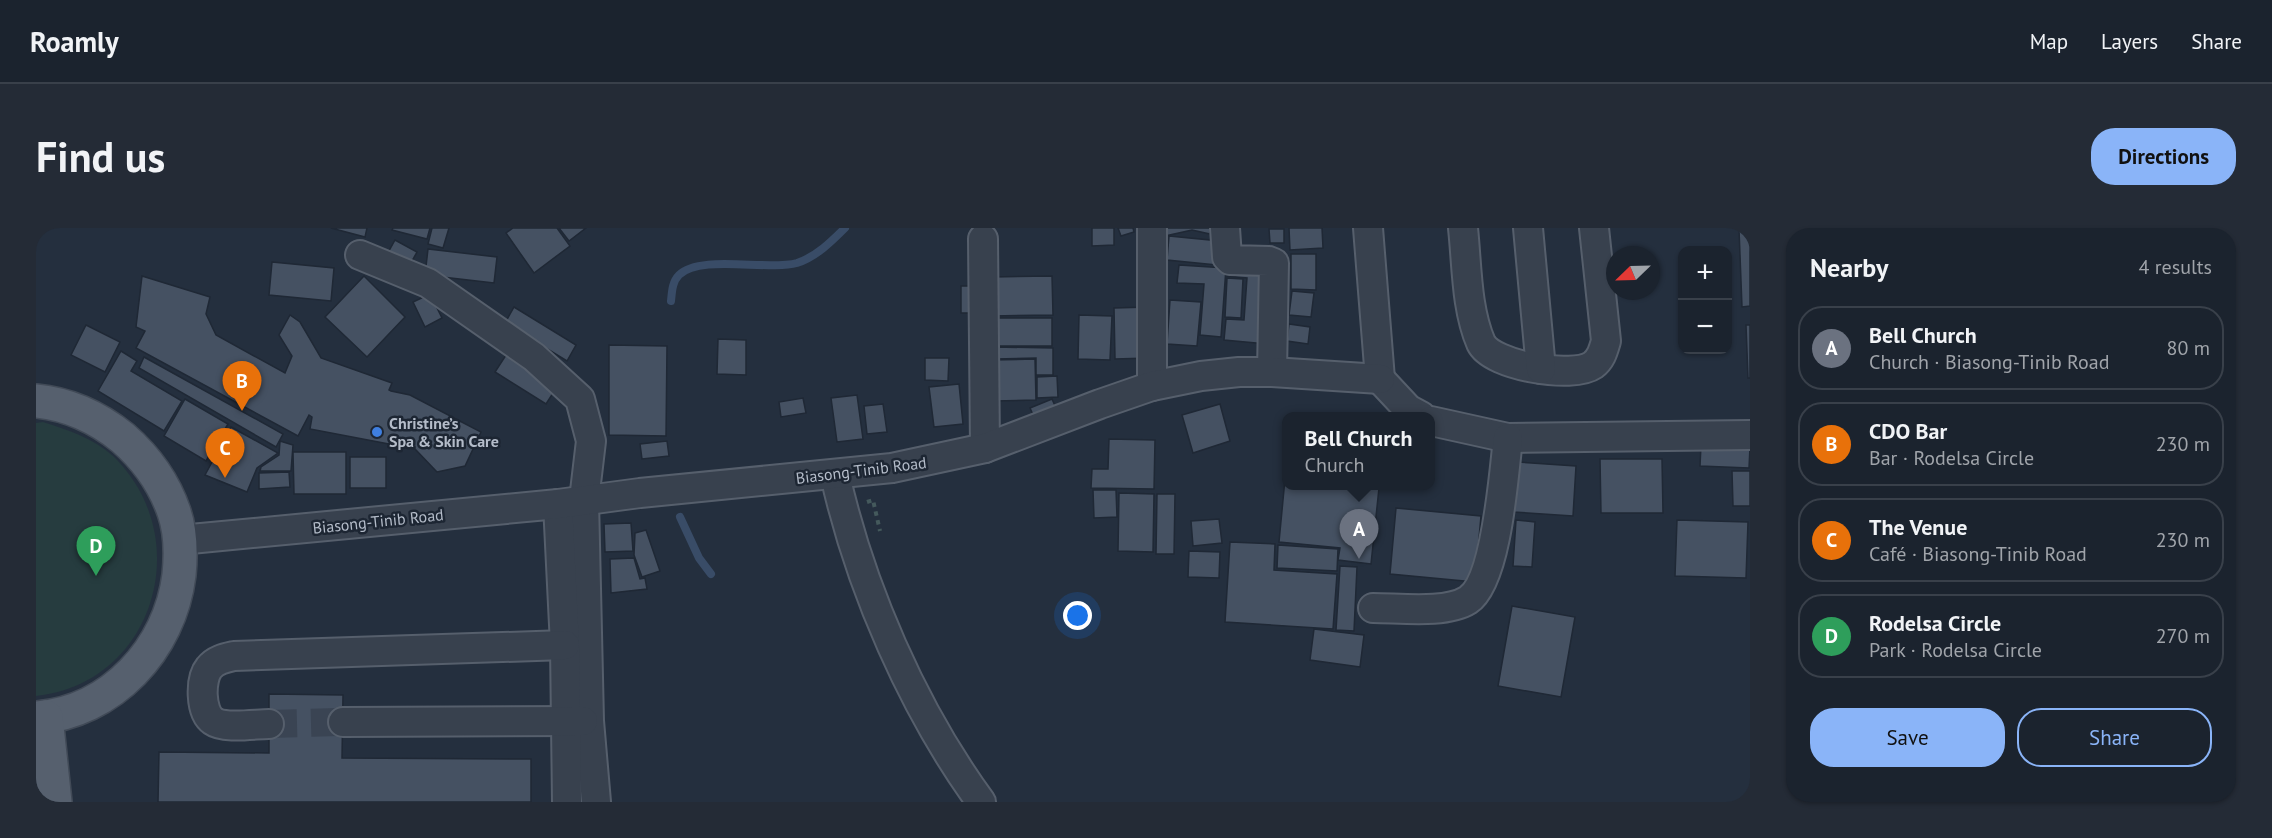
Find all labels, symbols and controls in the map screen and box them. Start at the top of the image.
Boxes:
text: Roamly [30,23,119,60]
text: Map [2030,28,2068,55]
text: Layers [2101,28,2158,55]
text: Share [2191,28,2242,55]
button: Directions [2091,128,2236,185]
text: Find us [36,129,165,184]
north arrow [1606,246,1660,300]
map controls [1678,246,1732,354]
button: + [1678,246,1732,300]
text: Nearby [1810,251,1888,284]
text: 4 results [2139,254,2212,280]
button: − [1678,300,1732,354]
text: Bell Church [1869,321,1977,349]
text: A [1825,335,1838,361]
text: 80 m [2167,335,2210,361]
text: Church · Biasong-Tinib Road [1869,349,2109,375]
pin: B [222,362,262,411]
popup [1282,412,1435,490]
place label: Christine’s Spa & Skin Care [389,413,499,451]
text: CDO Bar [1869,417,1947,445]
text: Bell Church [1305,424,1412,452]
marker: Christine’s Spa & Skin Care [370,425,384,439]
pin: C [206,428,244,478]
text: B [1826,431,1837,457]
text: 230 m [2156,431,2210,457]
text: Bar · Rodelsa Circle [1869,445,2034,471]
street label: Biasong-Tinib Road [794,452,928,488]
text: Church [1305,452,1365,478]
street label: Biasong-Tinib Road [311,504,445,538]
pin: A [1340,510,1378,559]
text: The Venue [1869,513,1967,541]
pin: D [76,526,116,576]
text: C [1826,527,1837,553]
text: 230 m [2156,527,2210,553]
text: Café · Biasong-Tinib Road [1869,541,2087,567]
your location [1063,601,1092,630]
text: Rodelsa Circle [1869,609,2001,637]
text: D [1825,623,1838,649]
text: 270 m [2156,623,2210,649]
text: Park · Rodelsa Circle [1869,637,2042,663]
button: Save [1810,708,2005,767]
button: Share [2017,708,2212,767]

